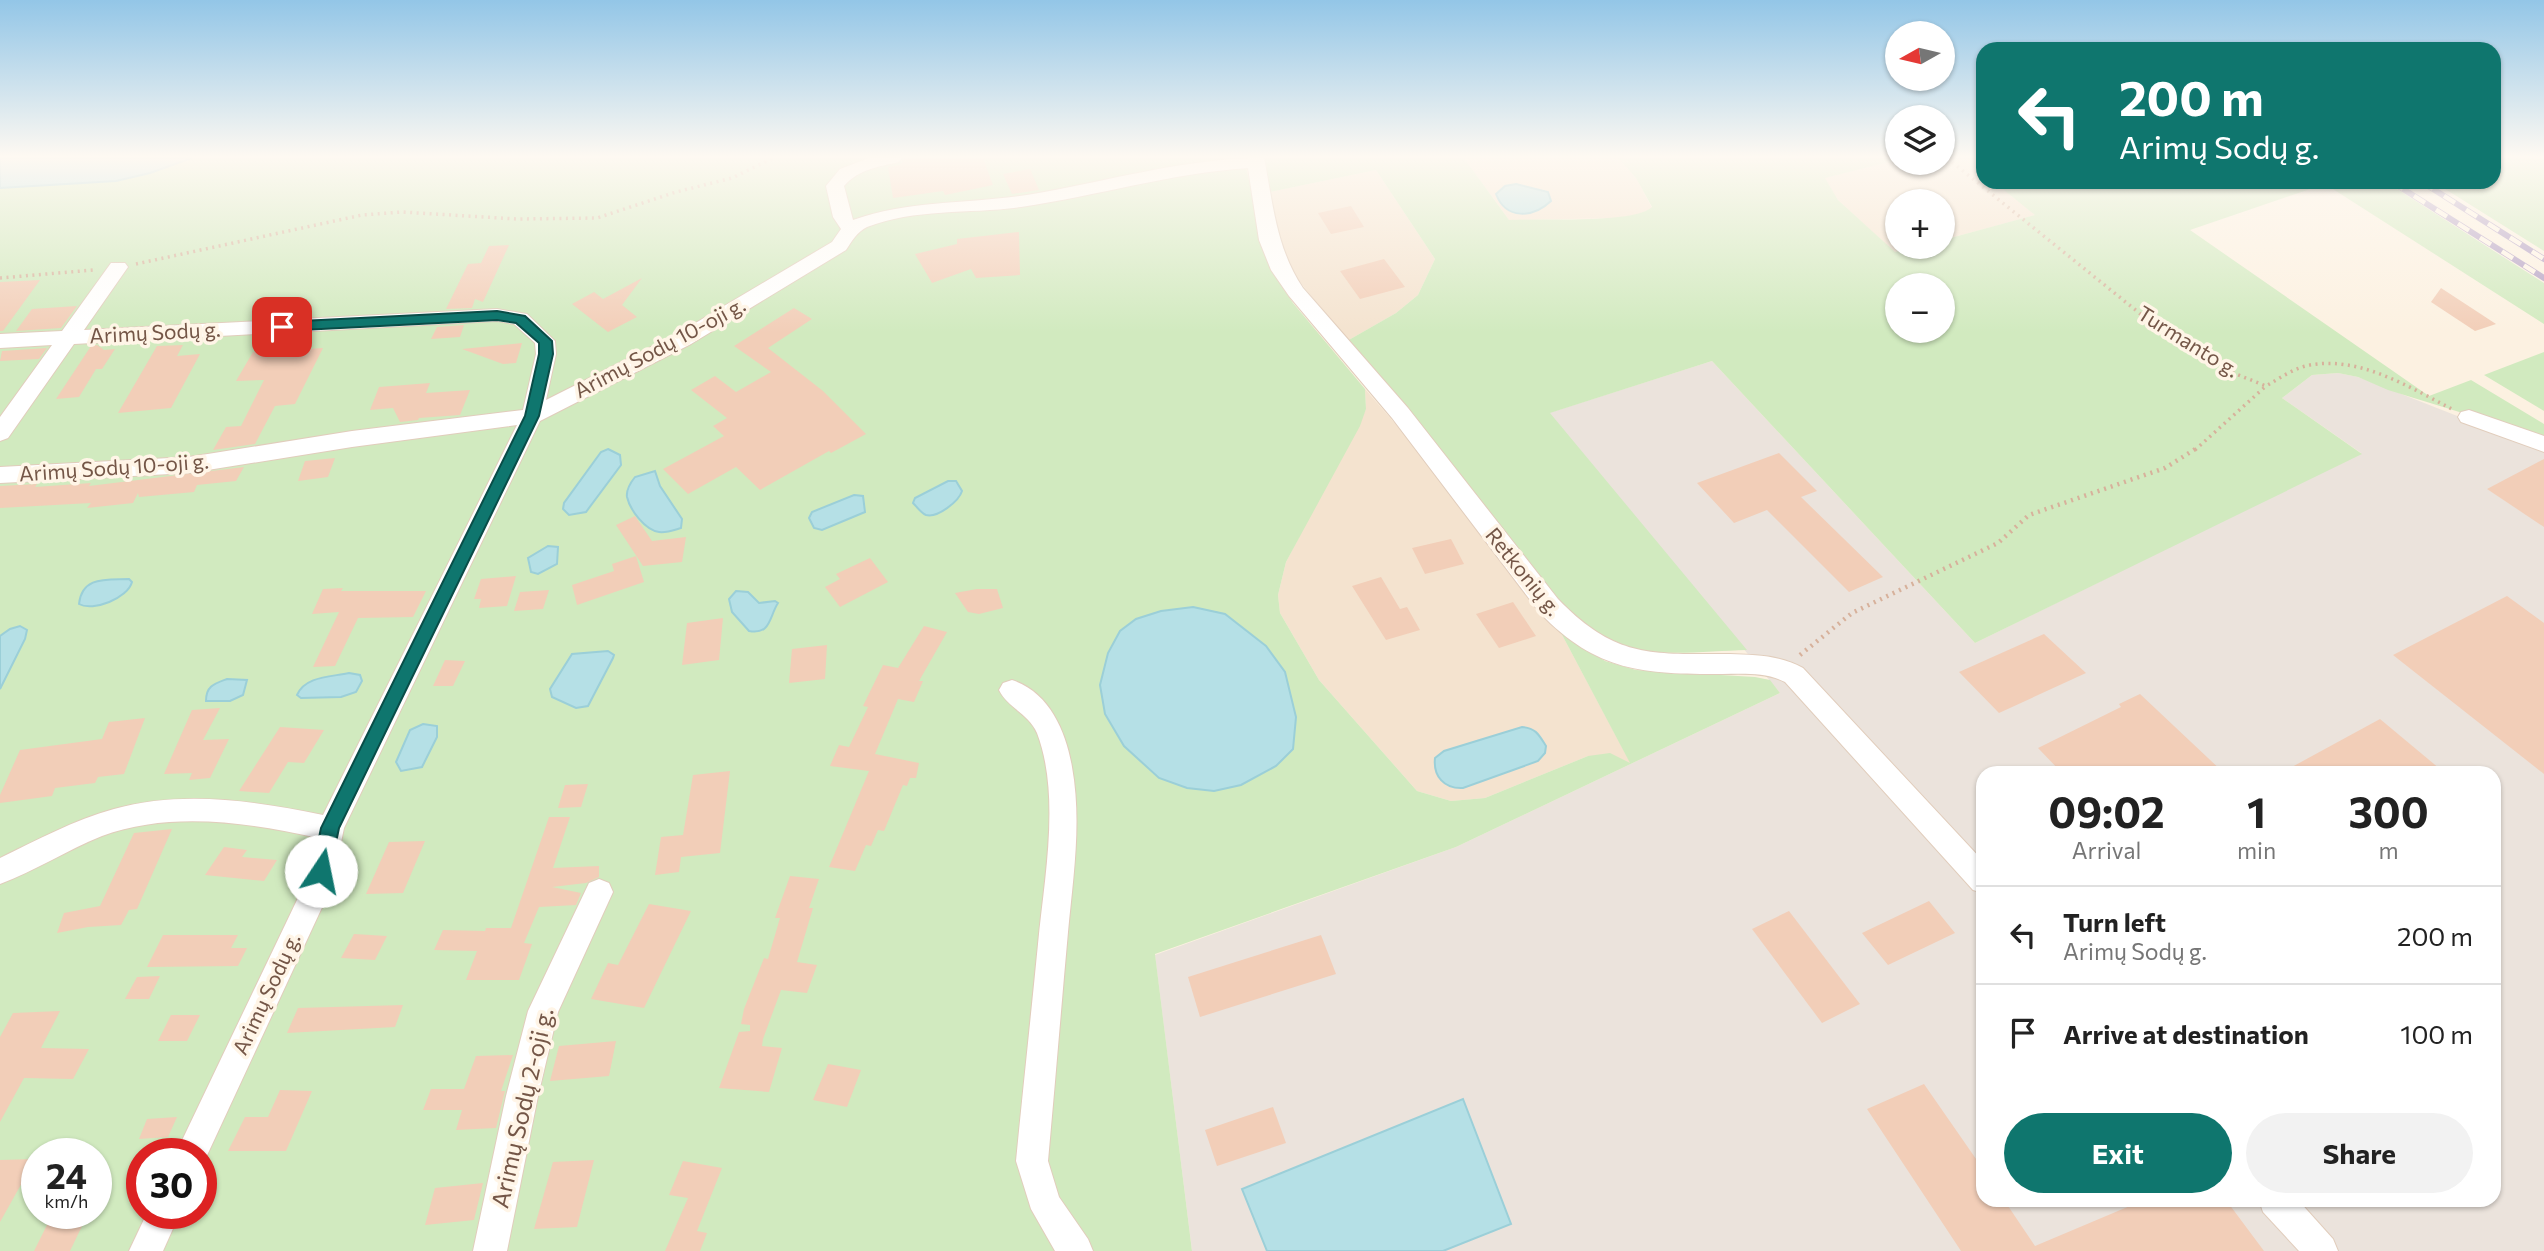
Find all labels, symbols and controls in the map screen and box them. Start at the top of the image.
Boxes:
north arrow [1885,21,1955,91]
map controls [1885,21,1955,343]
text: 200 m [2119,66,2264,126]
icon: left [2004,70,2095,161]
button: layers [1885,105,1955,175]
text: Arimų Sodų g. [2119,126,2319,166]
button: + [1885,189,1955,259]
button: − [1885,273,1955,343]
street label: Arimų Sodų 10-oji g. [569,291,749,402]
pin [252,297,312,357]
street label: Turmanto g. [2134,300,2244,382]
icon: arrive [263,308,301,346]
street label: Arimų Sodų g. [89,316,221,347]
street label: Arimų Sodų 10-oji g. [18,447,210,486]
street label: Retkonių g. [1481,522,1567,620]
text: 09:02 [2048,785,2165,837]
text: 1 [2247,785,2266,837]
text: 300 [2348,785,2429,837]
position arrow [284,834,358,908]
text: Arrival [2072,836,2141,864]
text: min [2237,836,2276,864]
text: m [2379,836,2399,864]
text: Turn left [2063,906,2166,937]
icon: left [2004,916,2042,954]
text: 200 m [2397,920,2473,951]
street label: Arimų Sodų g. [227,929,305,1058]
text: Arimų Sodų g. [2063,937,2207,965]
street label: Arimų Sodų 2-oji g. [484,1005,559,1211]
icon: arrive [2004,1014,2042,1052]
text: Arrive at destination [2063,1018,2309,1049]
text: 100 m [2400,1018,2473,1049]
button: Exit [2004,1113,2232,1193]
button: Share [2246,1113,2473,1193]
speed limit sign: 30 [126,1138,217,1229]
text: 24 [46,1153,87,1196]
text: km/h [45,1190,88,1212]

